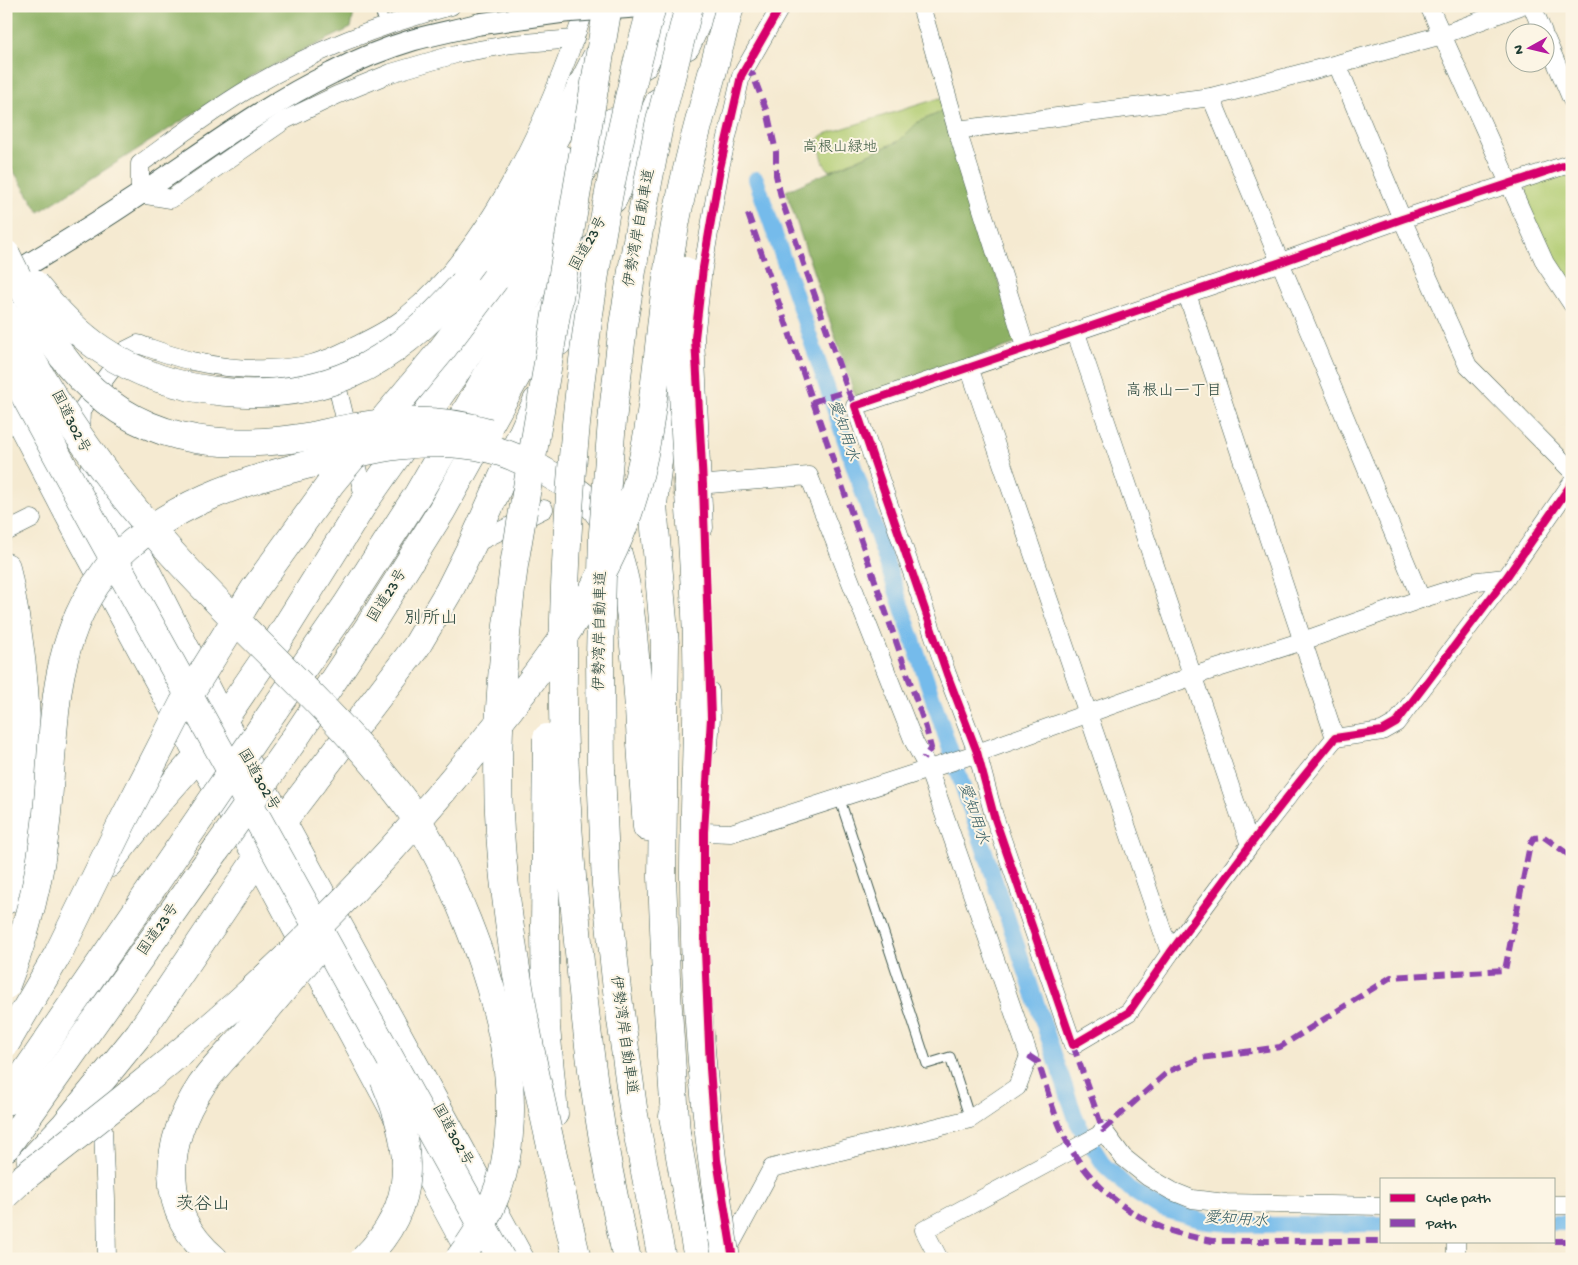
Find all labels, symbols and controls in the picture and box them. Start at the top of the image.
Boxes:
north arrow [1506,22,1556,72]
text: N [1511,44,1529,55]
park label: 高根山緑地 [802,138,878,157]
street label: 伊勢湾岸自動車道 [620,167,659,289]
street label: 国道23号 [567,213,611,275]
district label: 高根山一丁目 [1126,382,1222,402]
street label: 国道302号 [46,387,94,457]
water label: 愛知用水 [823,397,862,464]
street label: 国道23号 [364,566,412,626]
street label: 伊勢湾岸自動車道 [590,571,611,691]
district label: 別所山 [404,608,458,630]
street label: 国道302号 [233,746,283,814]
water label: 愛知用水 [953,780,992,847]
street label: 国道23号 [134,900,184,960]
street label: 伊勢湾岸自動車道 [606,974,641,1096]
street label: 国道302号 [427,1101,477,1169]
legend [1380,1178,1556,1242]
text: Cycle path [1426,1190,1491,1208]
district label: 茨谷山 [176,1194,230,1216]
water label: 愛知用水 [1203,1208,1269,1233]
text: Path [1425,1216,1457,1234]

